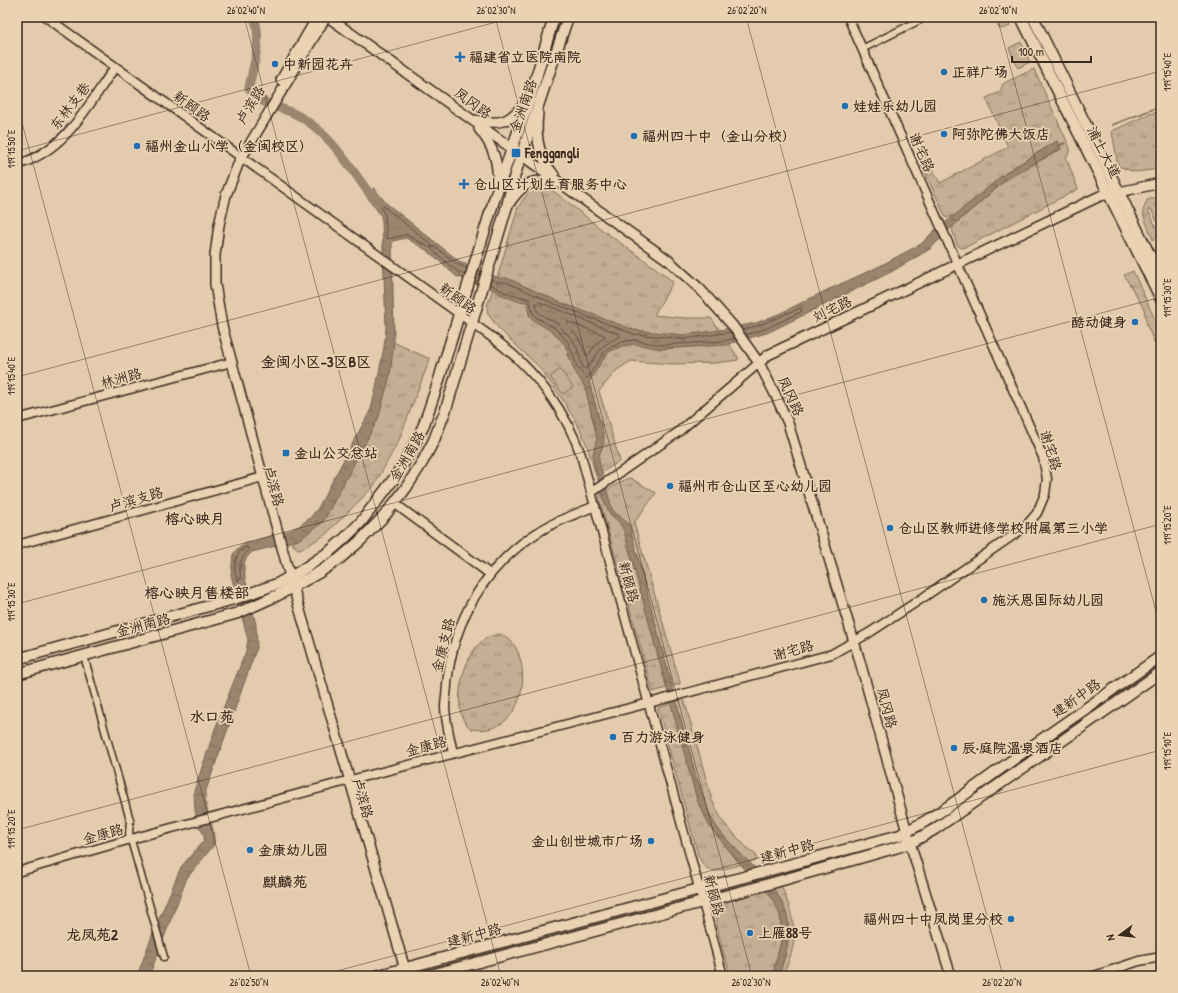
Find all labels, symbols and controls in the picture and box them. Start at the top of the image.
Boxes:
text: 26°02'40"N [227,4,265,17]
text: 26°02'30"N [476,4,516,17]
text: 26°02'20"N [727,4,767,17]
text: 26°02'10"N [979,4,1017,17]
scale bar [1012,38,1091,64]
text: 100 m [1018,43,1044,60]
place label: 福建省立医院南院 [469,47,581,66]
marker: 福建省立医院南院 [454,51,466,63]
text: 119°15'40"E [1161,52,1174,91]
place label: 中新园花卉 [283,54,353,73]
marker: 中新园花卉 [270,59,280,69]
place label: 正祥广场 [952,62,1008,81]
marker: 正祥广场 [939,67,949,77]
street label: 金洲南路 [504,76,541,135]
street label: 东林支巷 [45,77,95,134]
street label: 卢滨路 [231,82,269,128]
street label: 凤冈路 [451,83,496,123]
street label: 新颐路 [170,86,215,126]
place label: 娃娃乐幼儿园 [853,96,937,115]
marker: 娃娃乐幼儿园 [840,101,850,111]
street label: 浦上大道 [1083,123,1126,181]
place label: 阿弥陀佛大饭店 [952,124,1050,143]
place label: 福州四十中（金山分校） [642,126,796,145]
text: 119°15'50"E [5,129,18,168]
street label: 谢宅路 [905,129,940,175]
marker: 阿弥陀佛大饭店 [939,129,949,139]
marker: 福州四十中（金山分校） [629,131,639,141]
place label: 福州金山小学（金闽校区） [145,136,313,155]
marker: 福州金山小学（金闽校区） [132,141,142,151]
place label: Fenggangli [524,143,580,164]
marker: Fenggangli [510,147,522,159]
place label: 仓山区计划生育服务中心 [473,174,627,193]
marker: 仓山区计划生育服务中心 [458,178,470,190]
street label: 新颐路 [436,278,481,318]
text: 119°15'30"E [1161,278,1174,318]
street label: 刘宅路 [809,291,855,326]
place label: 酷动健身 [1071,312,1127,331]
marker: 酷动健身 [1130,317,1140,327]
district label: 金闽小区-3区B区 [261,351,371,372]
text: 119°15'40"E [5,356,18,395]
street label: 林洲路 [98,363,144,392]
street label: 凤冈路 [774,373,809,419]
street label: 金洲南路 [384,427,429,485]
street label: 谢宅路 [1036,427,1067,473]
place label: 金山公交总站 [294,443,378,462]
marker: 金山公交总站 [281,448,291,458]
street label: 卢滨路 [260,463,289,509]
place label: 福州市仓山区至心幼儿园 [678,476,832,495]
marker: 福州市仓山区至心幼儿园 [665,481,675,491]
street label: 卢滨支路 [106,482,165,515]
text: 119°15'20"E [1161,505,1174,545]
district label: 榕心映月 [165,508,225,529]
place label: 仓山区教师进修学校附属第三小学 [898,518,1108,537]
marker: 仓山区教师进修学校附属第三小学 [885,523,895,533]
street label: 新颐路 [615,559,644,605]
text: 119°15'30"E [5,582,18,622]
district label: 榕心映月售楼部 [144,582,250,603]
place label: 施沃恩国际幼儿园 [992,590,1104,609]
marker: 施沃恩国际幼儿园 [979,595,989,605]
street label: 金洲南路 [113,608,172,641]
street label: 金康支路 [427,615,459,674]
street label: 谢宅路 [770,635,816,664]
street label: 建新中路 [1047,674,1104,721]
street label: 凤冈路 [873,685,902,731]
district label: 水口苑 [189,706,235,727]
place label: 百力游泳健身 [621,727,705,746]
street label: 金康路 [403,731,449,760]
text: 119°15'10"E [1161,731,1174,770]
marker: 百力游泳健身 [608,732,618,742]
place label: 辰·庭院温泉酒店 [962,738,1063,757]
marker: 辰·庭院温泉酒店 [949,743,959,753]
street label: 卢滨路 [349,775,378,821]
text: 119°15'20"E [5,809,18,849]
street label: 金康路 [80,819,126,848]
place label: 金山创世城市广场 [531,831,643,850]
street label: 建新中路 [757,834,816,867]
marker: 金山创世城市广场 [646,836,656,846]
place label: 金康幼儿园 [258,840,328,859]
marker: 金康幼儿园 [245,845,255,855]
district label: 麒麟苑 [262,871,308,892]
street label: 新颐路 [700,872,729,918]
place label: 福州四十中凤岗里分校 [863,909,1003,928]
marker: 福州四十中凤岗里分校 [1006,914,1016,924]
north arrow [1100,915,1140,955]
street label: 建新中路 [444,918,503,951]
place label: 上雁88号 [758,923,812,942]
district label: 龙凤苑2 [66,924,119,945]
marker: 上雁88号 [745,928,755,938]
text: N [1103,933,1118,942]
text: 26°02'50"N [230,976,268,989]
text: 26°02'40"N [481,976,519,989]
text: 26°02'30"N [731,976,771,989]
text: 26°02'20"N [982,976,1022,989]

